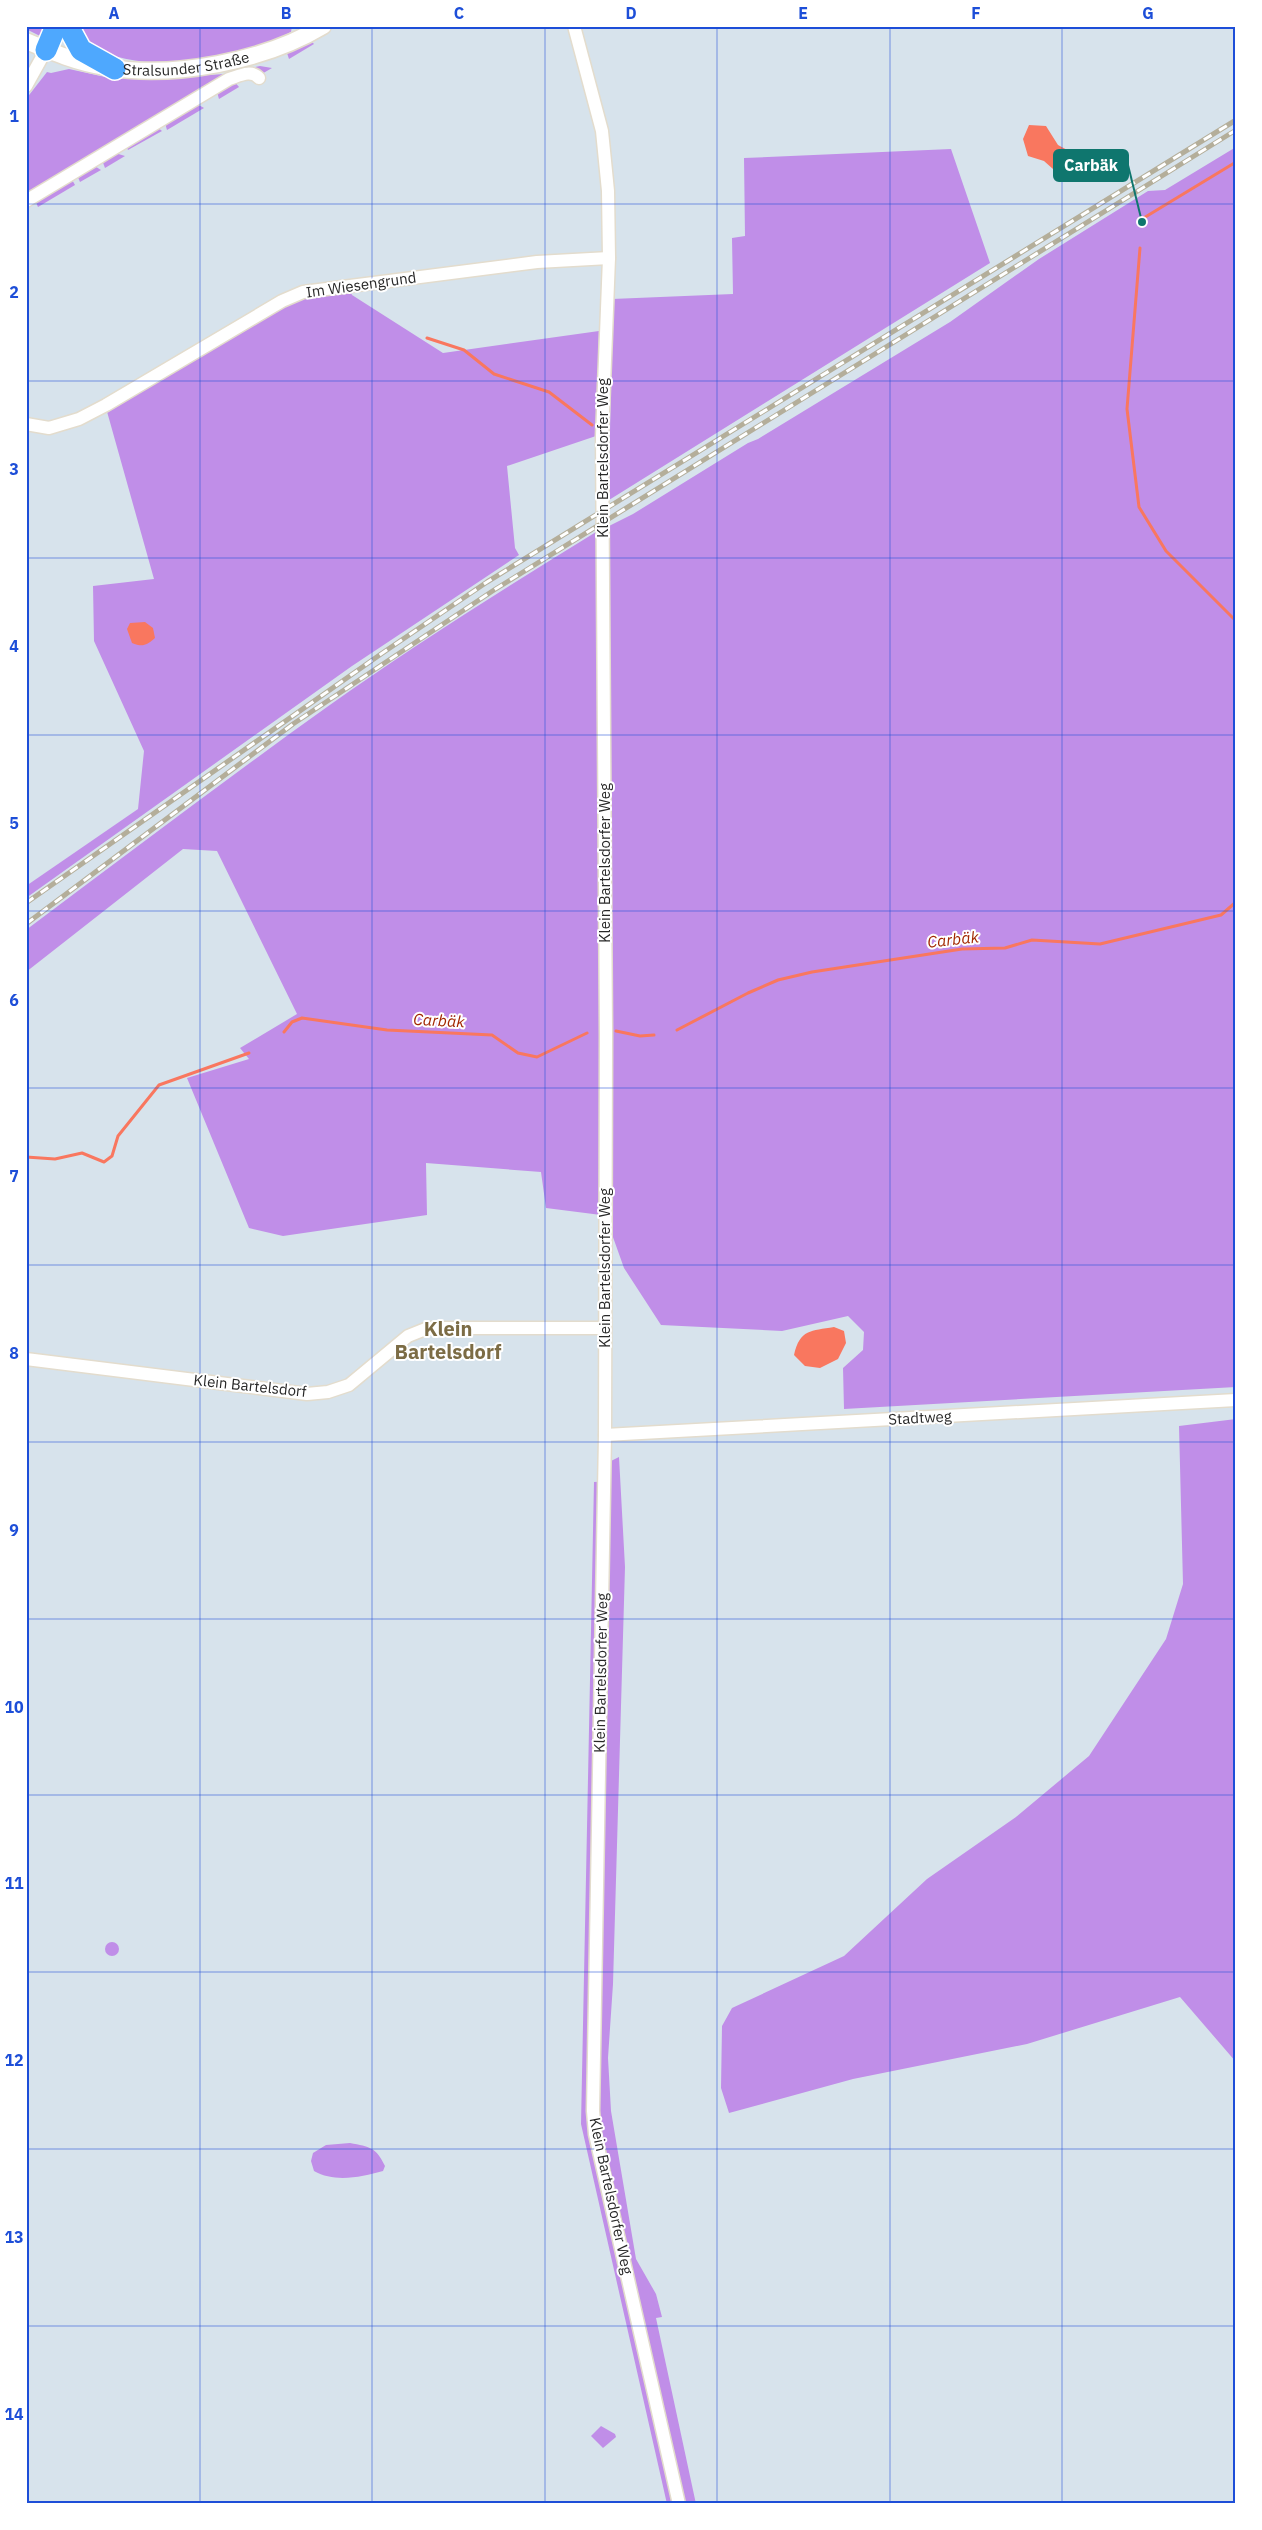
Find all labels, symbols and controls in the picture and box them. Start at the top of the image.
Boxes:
text: A [109,3,120,23]
text: B [281,3,292,23]
text: C [454,3,464,23]
text: D [625,3,637,23]
text: E [798,3,808,23]
text: F [971,3,981,23]
text: G [1142,3,1154,23]
street label: Stralsunder Straße [122,47,251,80]
text: 1 [9,106,19,126]
callout: Carbäk [1054,150,1128,181]
text: Carbäk [1064,155,1119,175]
street label: Im Wiesengrund [305,267,417,302]
text: 2 [9,282,19,302]
street label: Klein Bartelsdorfer Weg [593,378,612,538]
text: 3 [9,459,19,479]
text: 4 [9,636,19,656]
street label: Klein Bartelsdorfer Weg [595,783,614,943]
text: 5 [9,813,19,833]
water label: Carbäk [926,926,980,952]
text: 6 [9,990,19,1010]
water label: Carbäk [413,1009,466,1031]
text: 7 [9,1166,19,1186]
street label: Klein Bartelsdorfer Weg [595,1188,614,1348]
district label: Klein Bartelsdorf [395,1315,501,1365]
text: 8 [9,1343,19,1363]
street label: Klein Bartelsdorf [193,1370,308,1401]
street label: Stadtweg [888,1406,952,1429]
text: 9 [9,1520,19,1540]
street label: Klein Bartelsdorfer Weg [590,1593,611,1753]
text: 10 [4,1697,24,1717]
text: 11 [4,1873,24,1893]
text: 12 [4,2050,24,2070]
street label: Klein Bartelsdorfer Weg [586,2116,637,2276]
text: 13 [4,2227,24,2247]
text: 14 [4,2404,24,2424]

